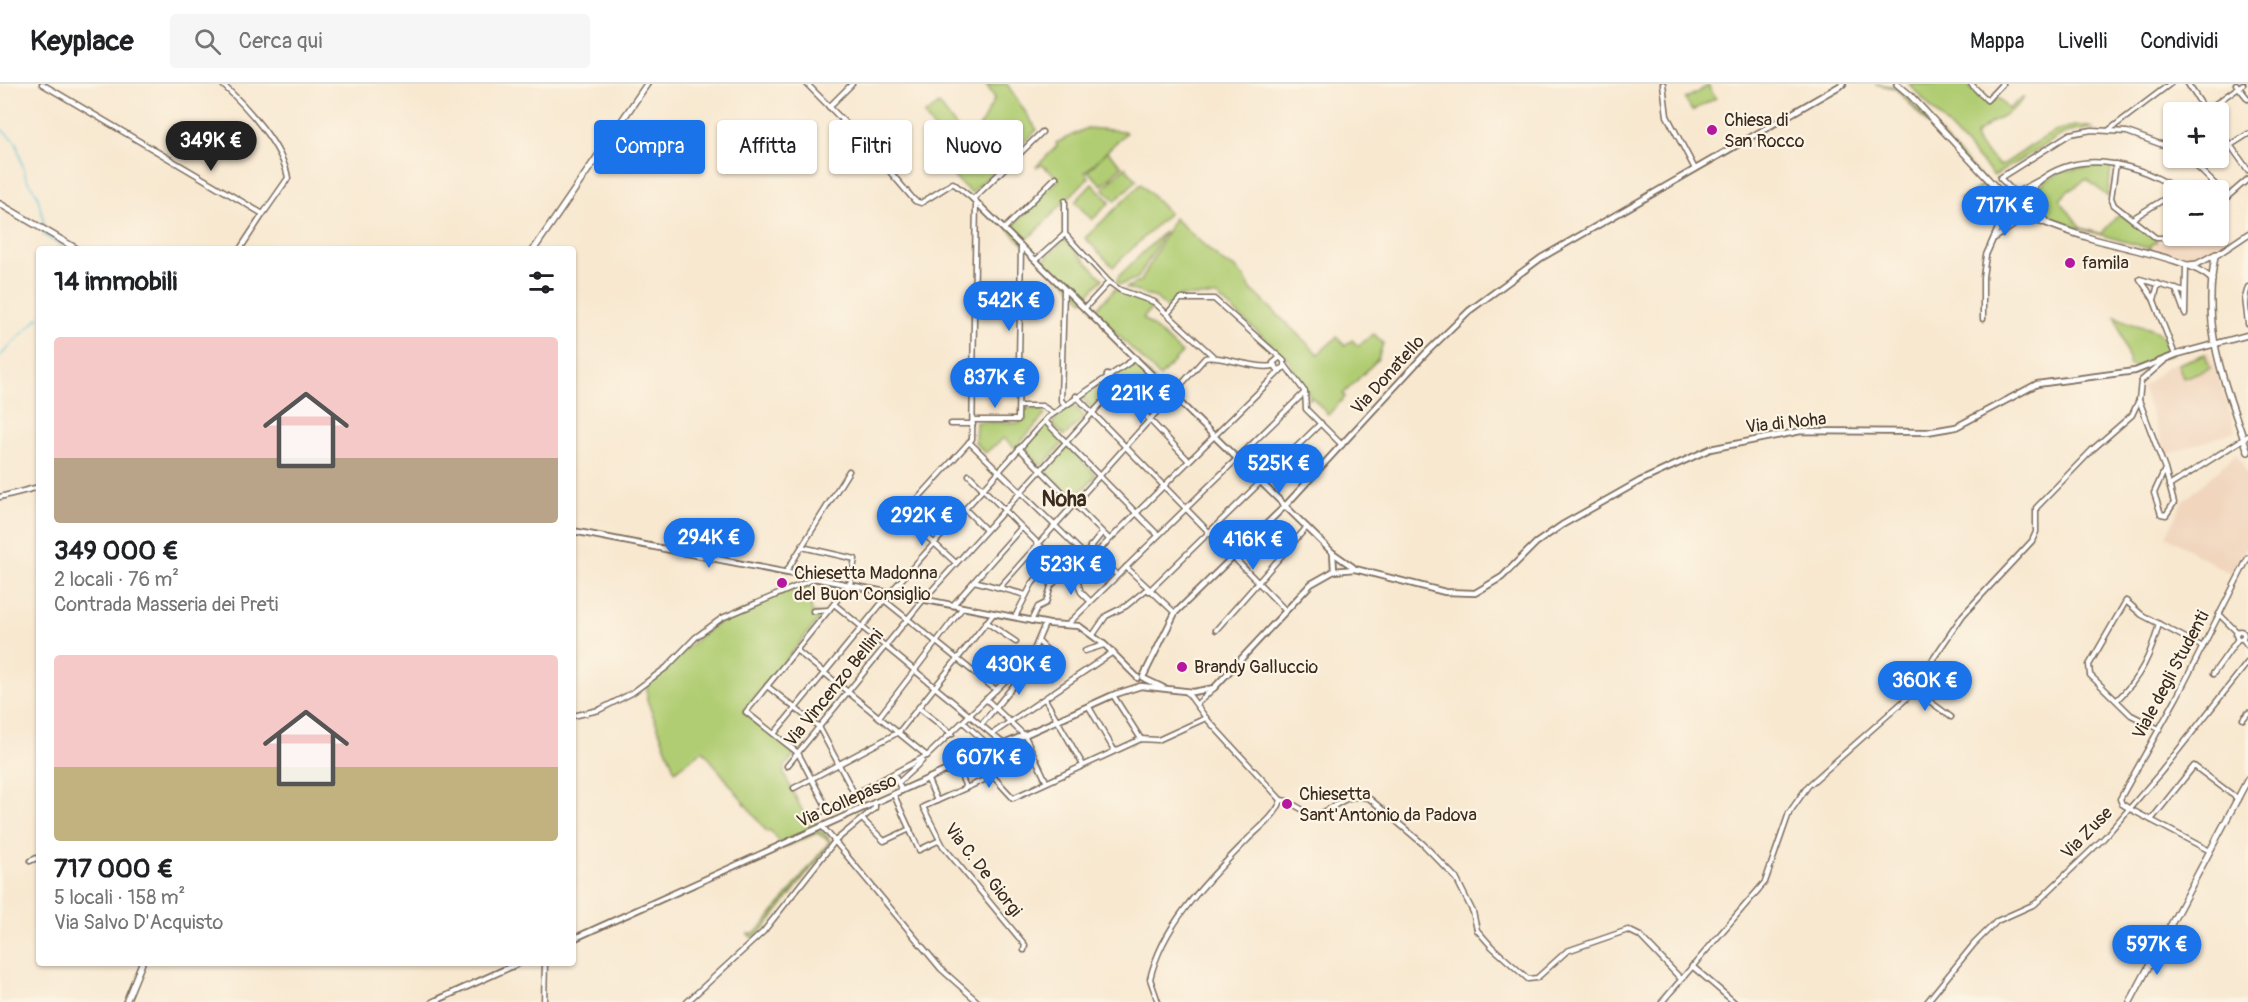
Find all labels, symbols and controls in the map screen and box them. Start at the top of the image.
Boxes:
search box [170,14,590,68]
text: Keyplace [30,24,134,59]
icon: search [191,25,224,58]
text: Cerca qui [239,27,322,55]
text: Mappa [1970,28,2024,55]
text: Livelli [2057,28,2107,55]
text: Condividi [2140,28,2218,55]
map controls [2163,102,2229,246]
button: + [2163,102,2229,168]
place label: Chiesa di San Rocco [1724,109,1805,153]
chip: Compra [594,120,705,174]
chip: Affitta [717,120,817,174]
chip: Filtri [829,120,912,174]
chip: Nuovo [924,120,1023,174]
pin: 349K € [162,121,260,172]
marker: Chiesa di San Rocco [1705,123,1719,137]
text: 349K € [180,128,242,153]
button: − [2163,180,2229,246]
pin: 717K € [1956,186,2054,237]
text: 717K € [1976,193,2034,218]
place label: famila [2082,252,2129,275]
marker: famila [2063,256,2077,270]
text: 14 immobili [54,266,177,298]
icon: filters [525,266,558,299]
pin: 542K € [960,281,1058,332]
text: 542K € [977,288,1041,313]
street label: Via Donatello [1346,330,1430,420]
pin: 837K € [946,358,1044,409]
text: 837K € [964,365,1026,390]
pin: 221K € [1092,374,1190,425]
icon: home [252,376,360,484]
text: 221K € [1111,381,1171,406]
street label: Via di Noha [1745,407,1827,439]
pin: 525K € [1230,444,1328,495]
text: 525K € [1248,451,1310,476]
district label: Noha [1041,486,1087,513]
pin: 292K € [873,496,971,547]
text: 292K € [891,503,953,528]
pin: 294K € [660,518,758,569]
pin: 416K € [1204,520,1302,571]
text: 294K € [678,525,740,550]
text: 416K € [1223,527,1283,552]
text: 349 000 € [54,535,179,567]
pin: 523K € [1022,545,1120,596]
text: 523K € [1040,552,1102,577]
place label: Chiesetta Madonna del Buon Consiglio [794,562,938,606]
text: 2 locali · 76 m² [54,567,179,592]
marker: Chiesetta Madonna del Buon Consiglio [775,576,789,590]
text: Contrada Masseria dei Preti [54,592,278,617]
street label: Viale degli Studenti [2127,607,2215,743]
street label: Via Vincenzo Bellini [779,624,889,752]
pin: 430K € [970,645,1068,696]
text: 430K € [986,652,1052,677]
place label: Brandy Galluccio [1194,656,1318,679]
marker: Brandy Galluccio [1175,660,1189,674]
pin: 360K € [1876,661,1974,712]
text: 360K € [1892,668,1958,693]
icon: home [252,694,360,802]
pin: 607K € [940,738,1038,789]
text: 607K € [956,745,1022,770]
street label: Via Collepasso [793,769,901,833]
place label: Chiesetta Sant'Antonio da Padova [1299,783,1477,827]
marker: Chiesetta Sant'Antonio da Padova [1280,797,1294,811]
street label: Via Zuse [2056,802,2118,864]
street label: Via C. De Giorgi [939,818,1027,922]
text: 717 000 € [54,853,173,885]
text: 5 locali · 158 m² [54,885,185,910]
text: Via Salvo D'Acquisto [54,910,223,935]
pin: 597K € [2108,925,2206,976]
text: 597K € [2126,932,2188,957]

